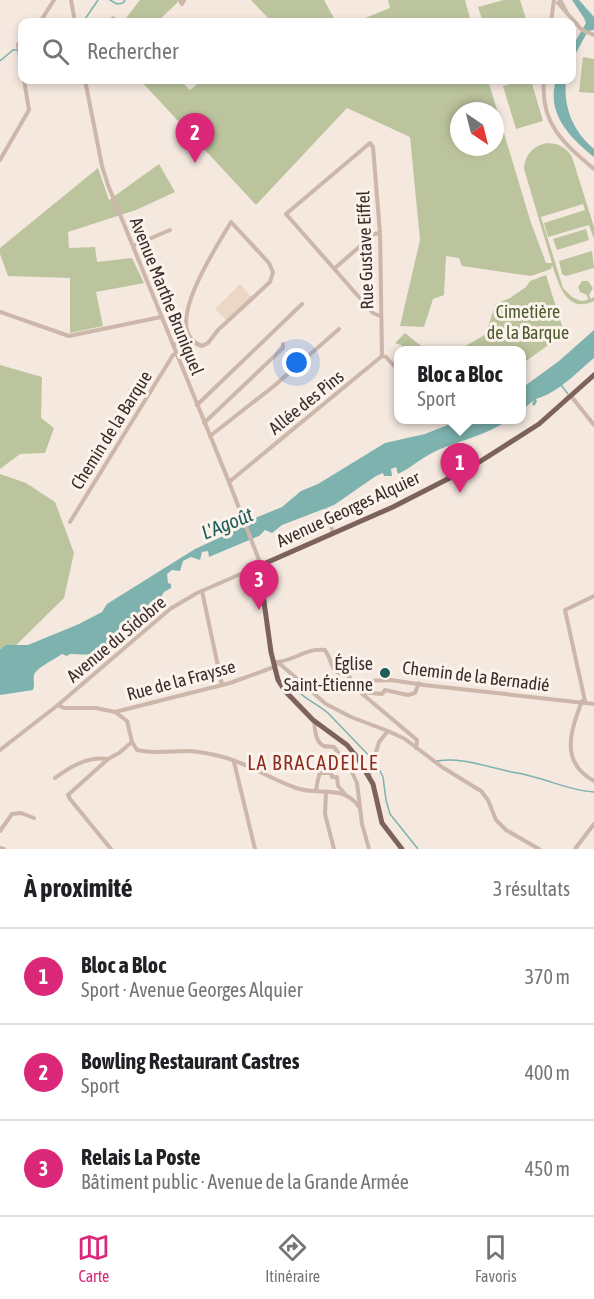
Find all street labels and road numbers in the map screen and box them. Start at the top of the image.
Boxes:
street label: Rue Gustave Eiffel [352,190,378,310]
street label: Avenue Marthe Bruniquel [126,214,208,378]
street label: Allée des Pins [264,365,348,439]
street label: Chemin de la Barque [66,367,156,493]
street label: Avenue Georges Alquier [273,466,424,551]
street label: Avenue du Sidobre [62,592,170,686]
street label: Rue de la Fraysse [124,655,238,705]
street label: Chemin de la Bernadié [401,657,551,695]

